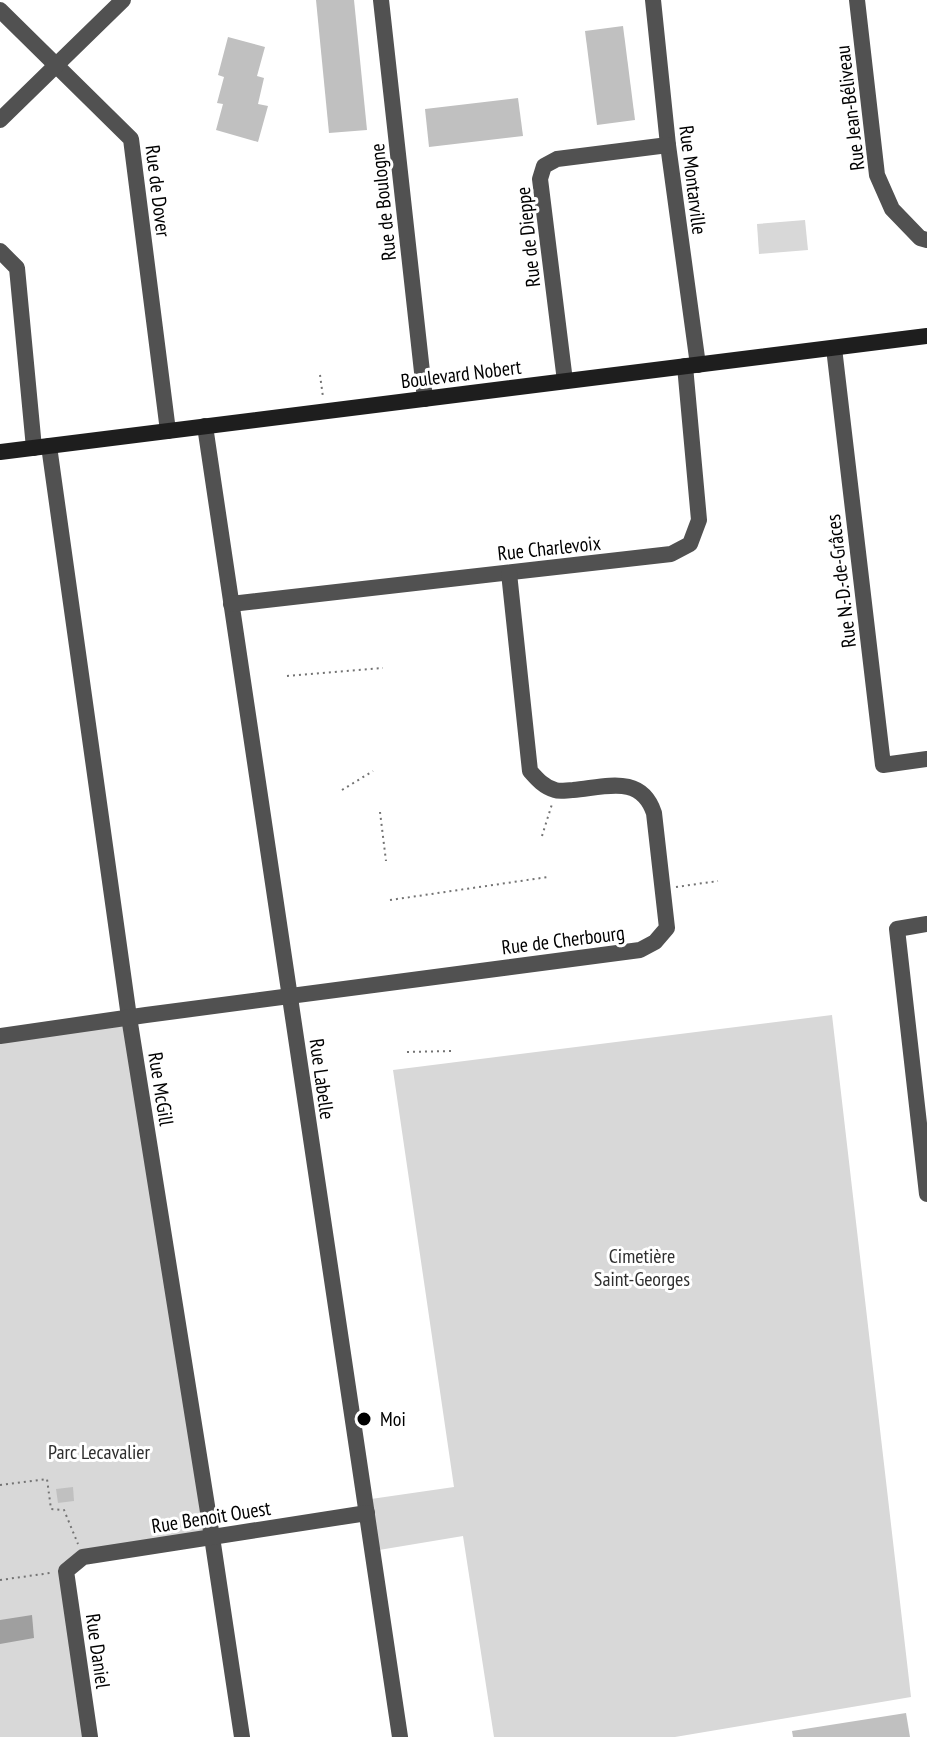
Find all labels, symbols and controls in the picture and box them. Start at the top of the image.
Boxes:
street label: Rue Jean-Béliveau [829,44,871,172]
street label: Rue Montarville [673,124,713,236]
street label: Rue de Boulogne [364,142,402,262]
street label: Rue de Dover [139,144,177,239]
street label: Rue de Dieppe [510,186,546,288]
street label: Boulevard Nobert [399,354,523,394]
street label: Rue N.-D.-de-Grâces [820,513,862,649]
street label: Rue Charlevoix [496,530,602,566]
street label: Rue de Cherbourg [500,920,626,960]
street label: Rue Labelle [303,1037,341,1121]
street label: Rue McGill [142,1050,180,1128]
park label: Cimetière Saint-Georges [594,1243,690,1292]
place label: Moi [380,1406,406,1432]
marker: Moi [355,1410,373,1428]
park label: Parc Lecavalier [48,1439,151,1465]
street label: Rue Benoit Ouest [150,1495,273,1539]
street label: Rue Daniel [80,1612,116,1690]

